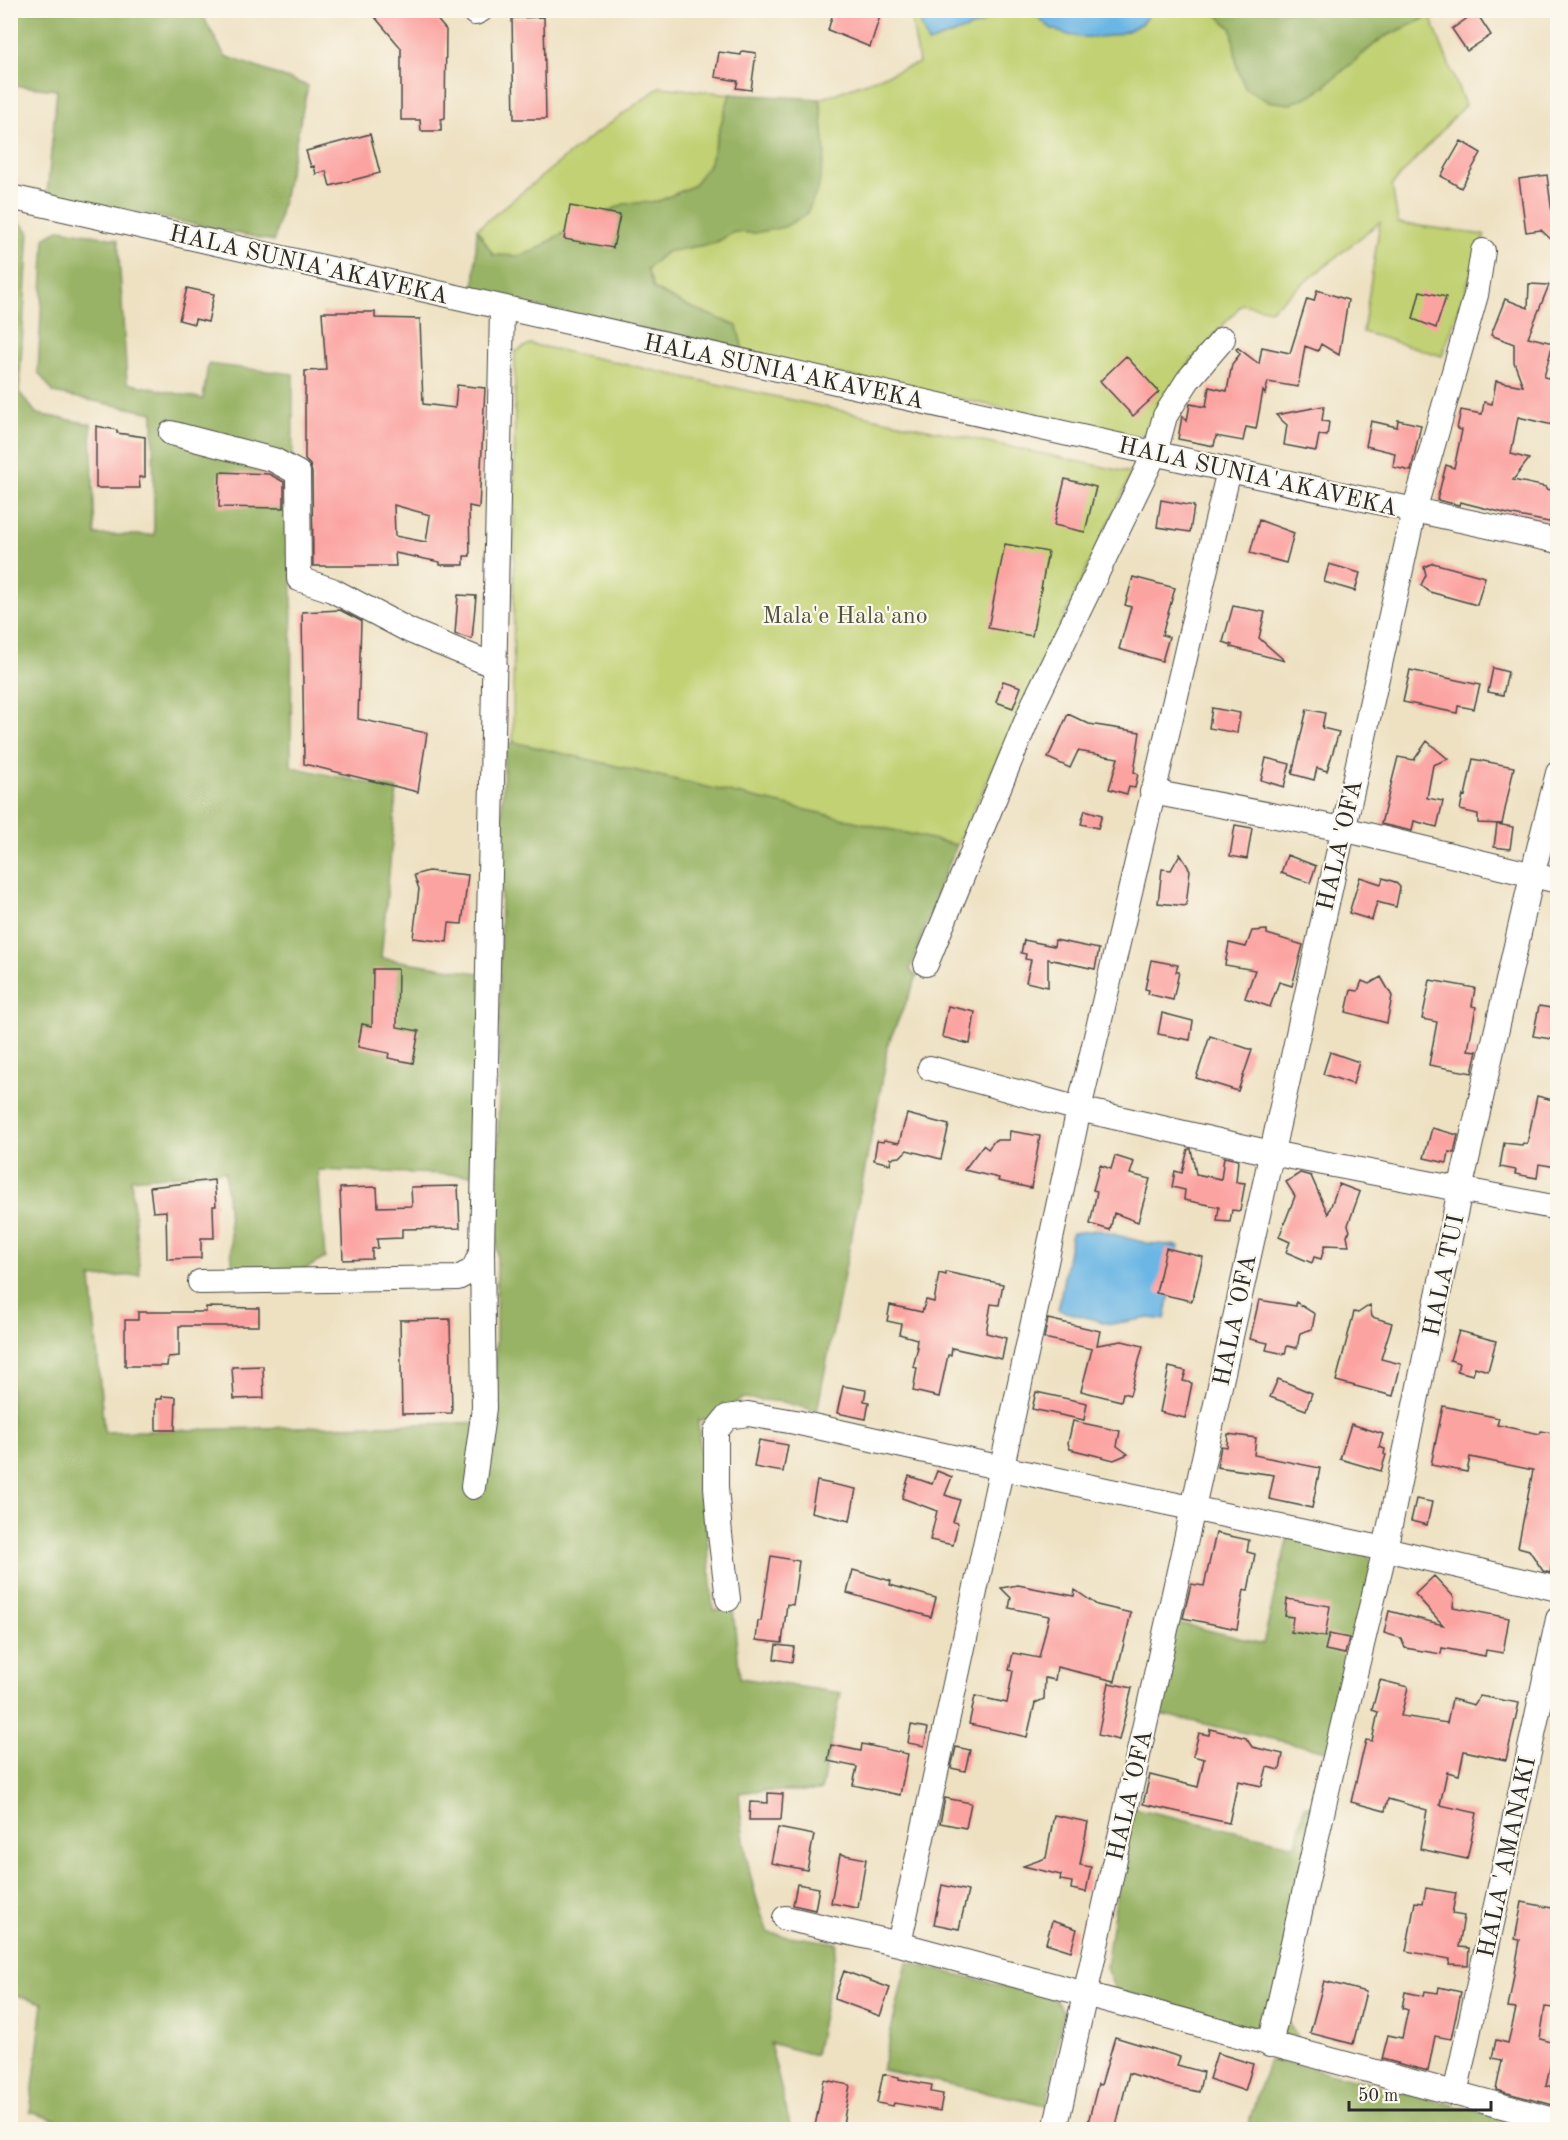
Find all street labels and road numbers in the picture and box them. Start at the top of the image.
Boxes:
street label: HALA SUNIA'AKAVEKA [167,222,451,310]
street label: HALA SUNIA'AKAVEKA [641,331,926,414]
street label: HALA SUNIA'AKAVEKA [1116,434,1400,522]
street label: HALA 'OFA [1314,778,1368,913]
street label: HALA TUI [1420,1212,1470,1338]
street label: HALA 'OFA [1210,1253,1262,1388]
street label: HALA 'OFA [1104,1728,1158,1863]
street label: HALA 'AMANAKI [1475,1755,1541,1960]

